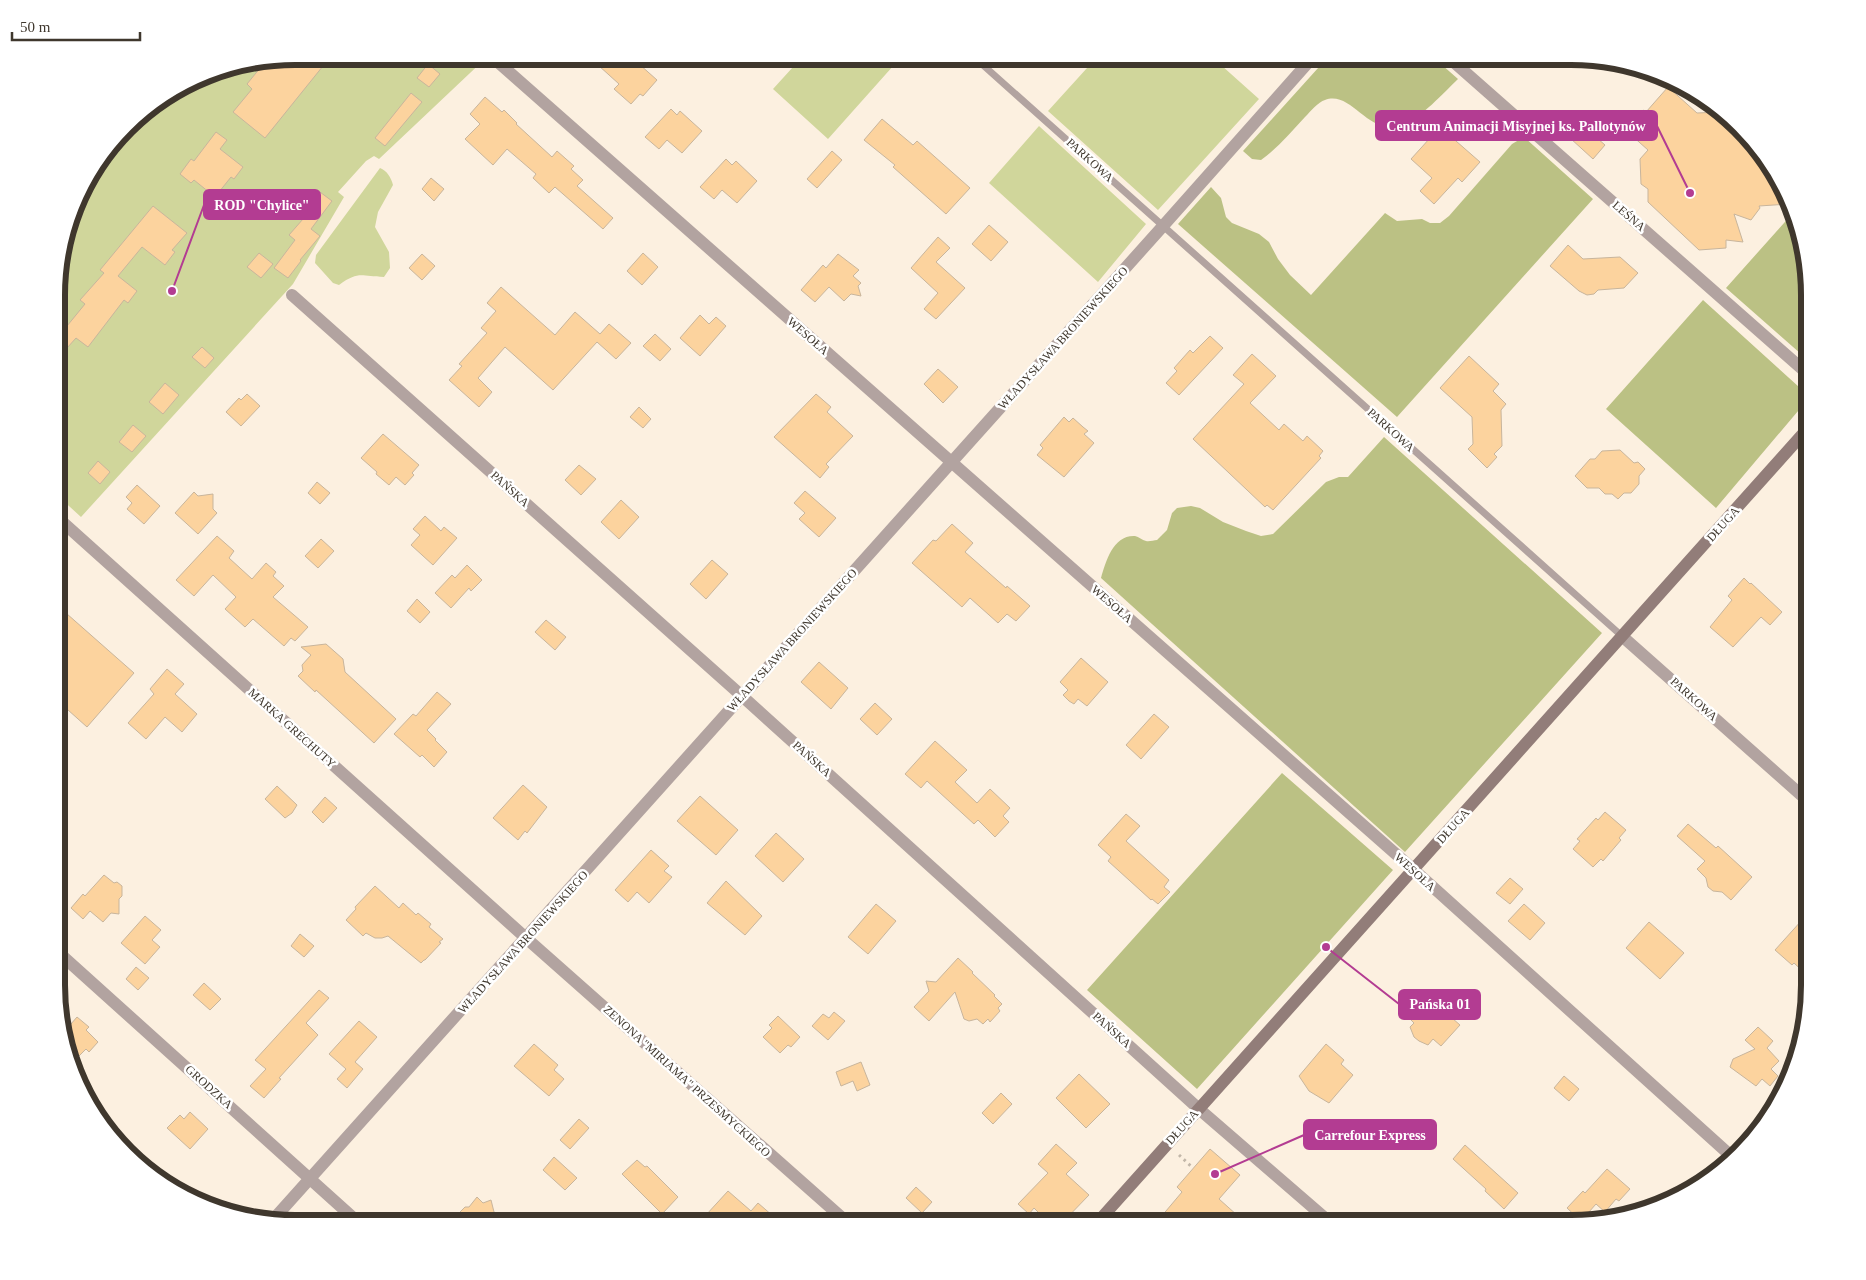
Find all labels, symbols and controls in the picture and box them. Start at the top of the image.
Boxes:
scale bar [12,10,140,42]
text: 50 m [20,19,51,35]
callout: Centrum Animacji Misyjnej ks. Pallotynów [1376,111,1657,140]
text: Centrum Animacji Misyjnej ks. Pallotynów [1386,119,1647,134]
street label: PARKOWA [1064,135,1117,185]
callout: ROD "Chylice" [204,190,320,219]
text: ROD "Chylice" [214,198,310,213]
street label: LEŚNA [1610,198,1648,234]
street label: WŁADYSŁAWA BRONIEWSKIEGO [995,263,1131,412]
street label: WESOŁA [785,314,832,358]
street label: PARKOWA [1365,405,1418,455]
street label: PAŃSKA [488,468,532,510]
street label: DŁUGA [1704,503,1742,544]
street label: WŁADYSŁAWA BRONIEWSKIEGO [724,565,860,714]
street label: WESOŁA [1089,582,1136,626]
street label: PARKOWA [1668,674,1721,724]
street label: MARKA GRECHUTY [246,685,339,771]
street label: PAŃSKA [790,738,834,780]
street label: DŁUGA [1434,805,1472,846]
street label: WESOŁA [1392,850,1439,894]
street label: WŁADYSŁAWA BRONIEWSKIEGO [455,867,591,1016]
callout: Pańska 01 [1399,990,1480,1019]
text: Pańska 01 [1409,997,1471,1012]
street label: ZENONA "MIRIAMA" PRZESMYCKIEGO [601,1002,774,1160]
street label: PAŃSKA [1090,1009,1134,1051]
street label: GRODZKA [183,1062,236,1112]
street label: DŁUGA [1163,1106,1201,1147]
callout: Carrefour Express [1304,1120,1436,1149]
text: Carrefour Express [1314,1128,1426,1143]

